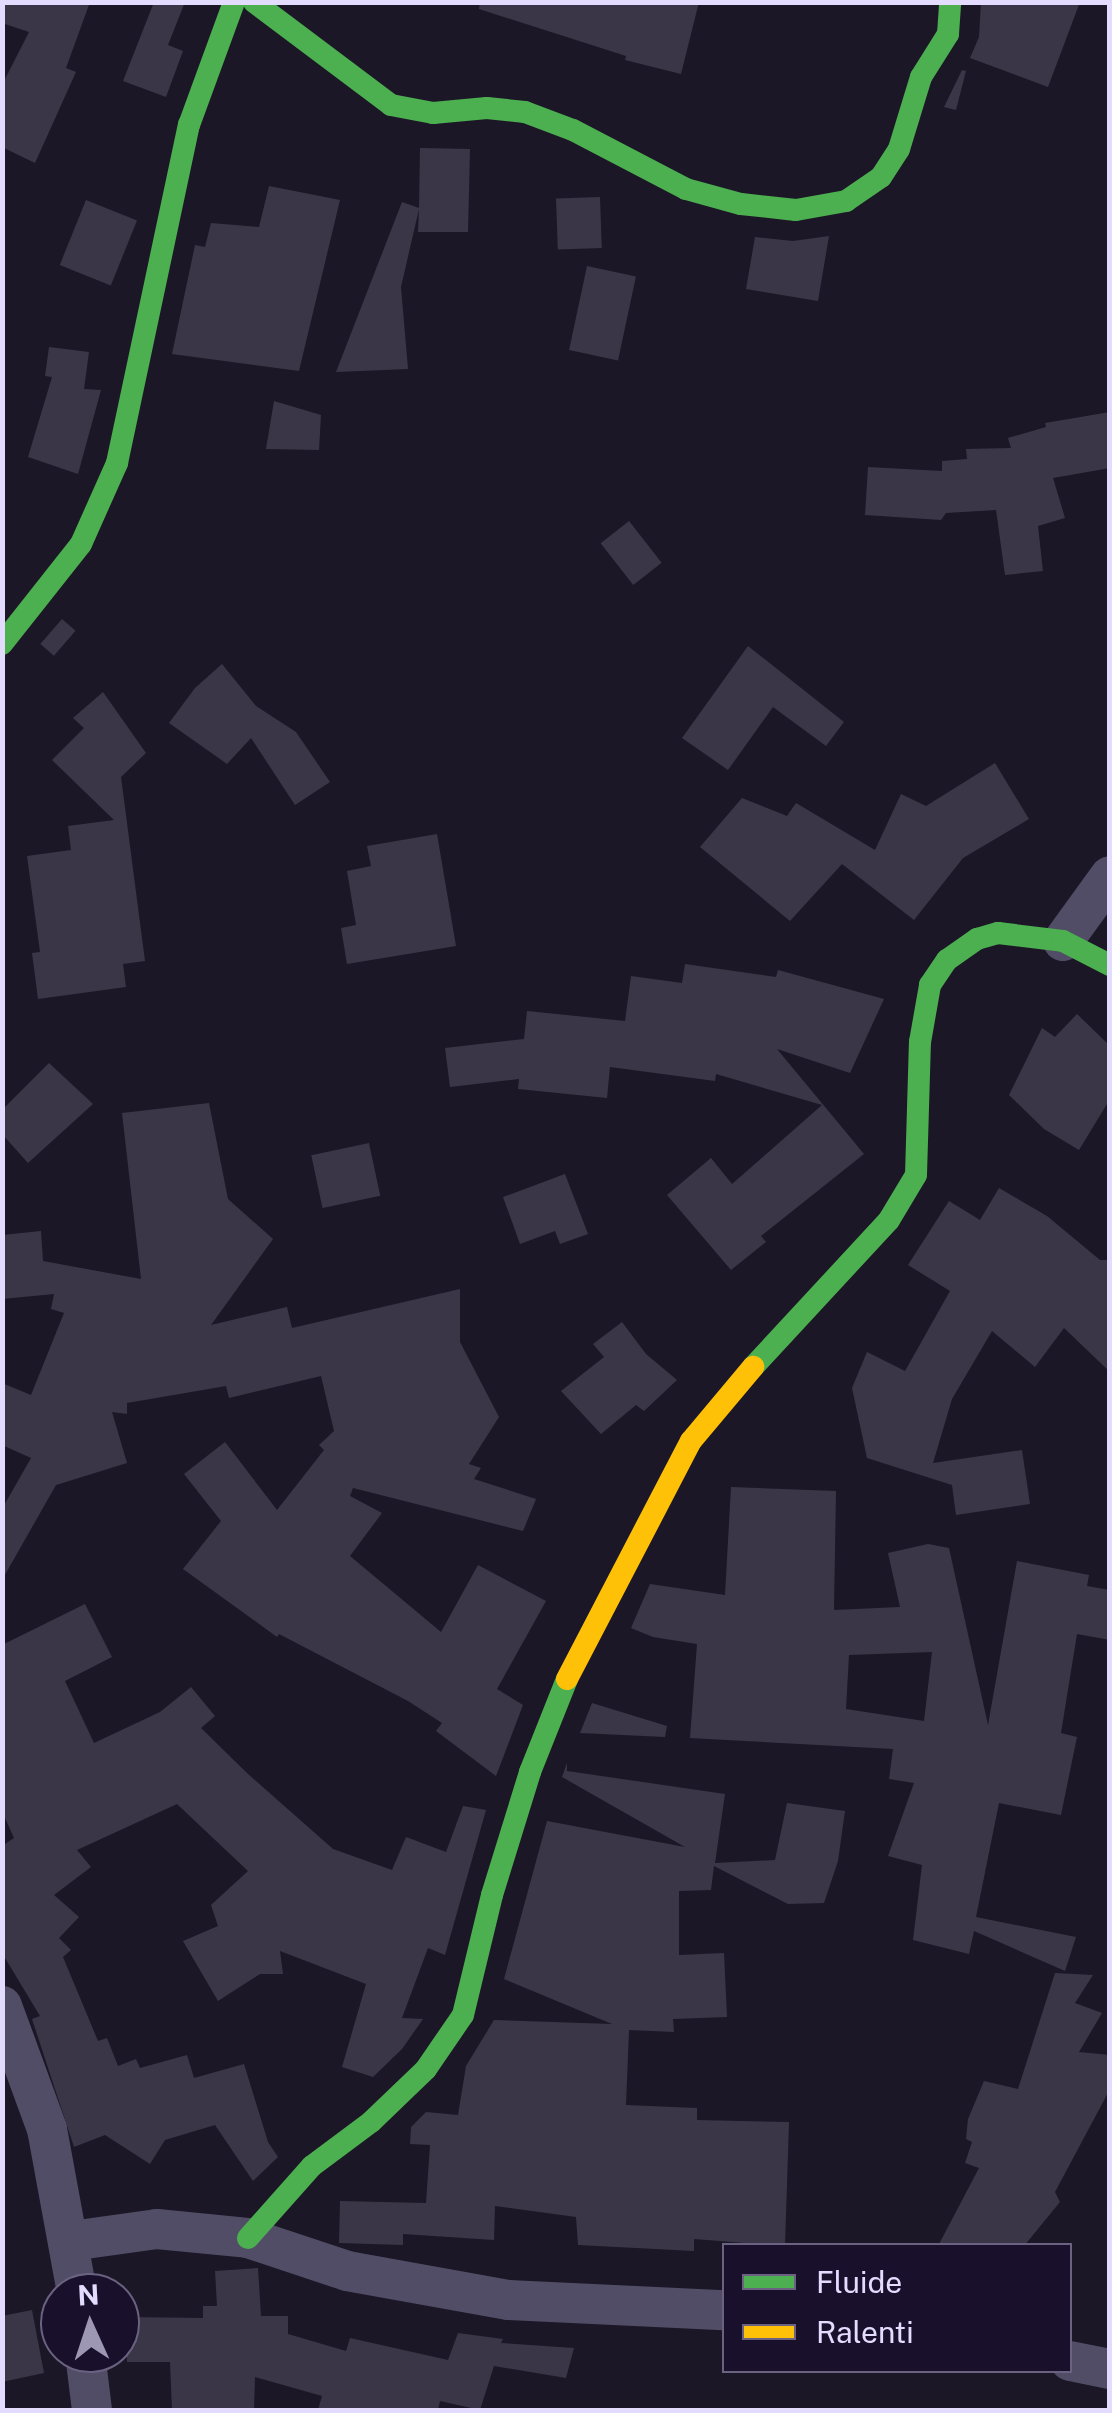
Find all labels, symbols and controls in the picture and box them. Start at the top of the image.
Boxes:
legend [722,2243,1072,2373]
text: Fluide [816,2264,902,2300]
north arrow [40,2273,140,2373]
text: N [77,2277,100,2312]
text: Ralenti [816,2314,914,2350]

